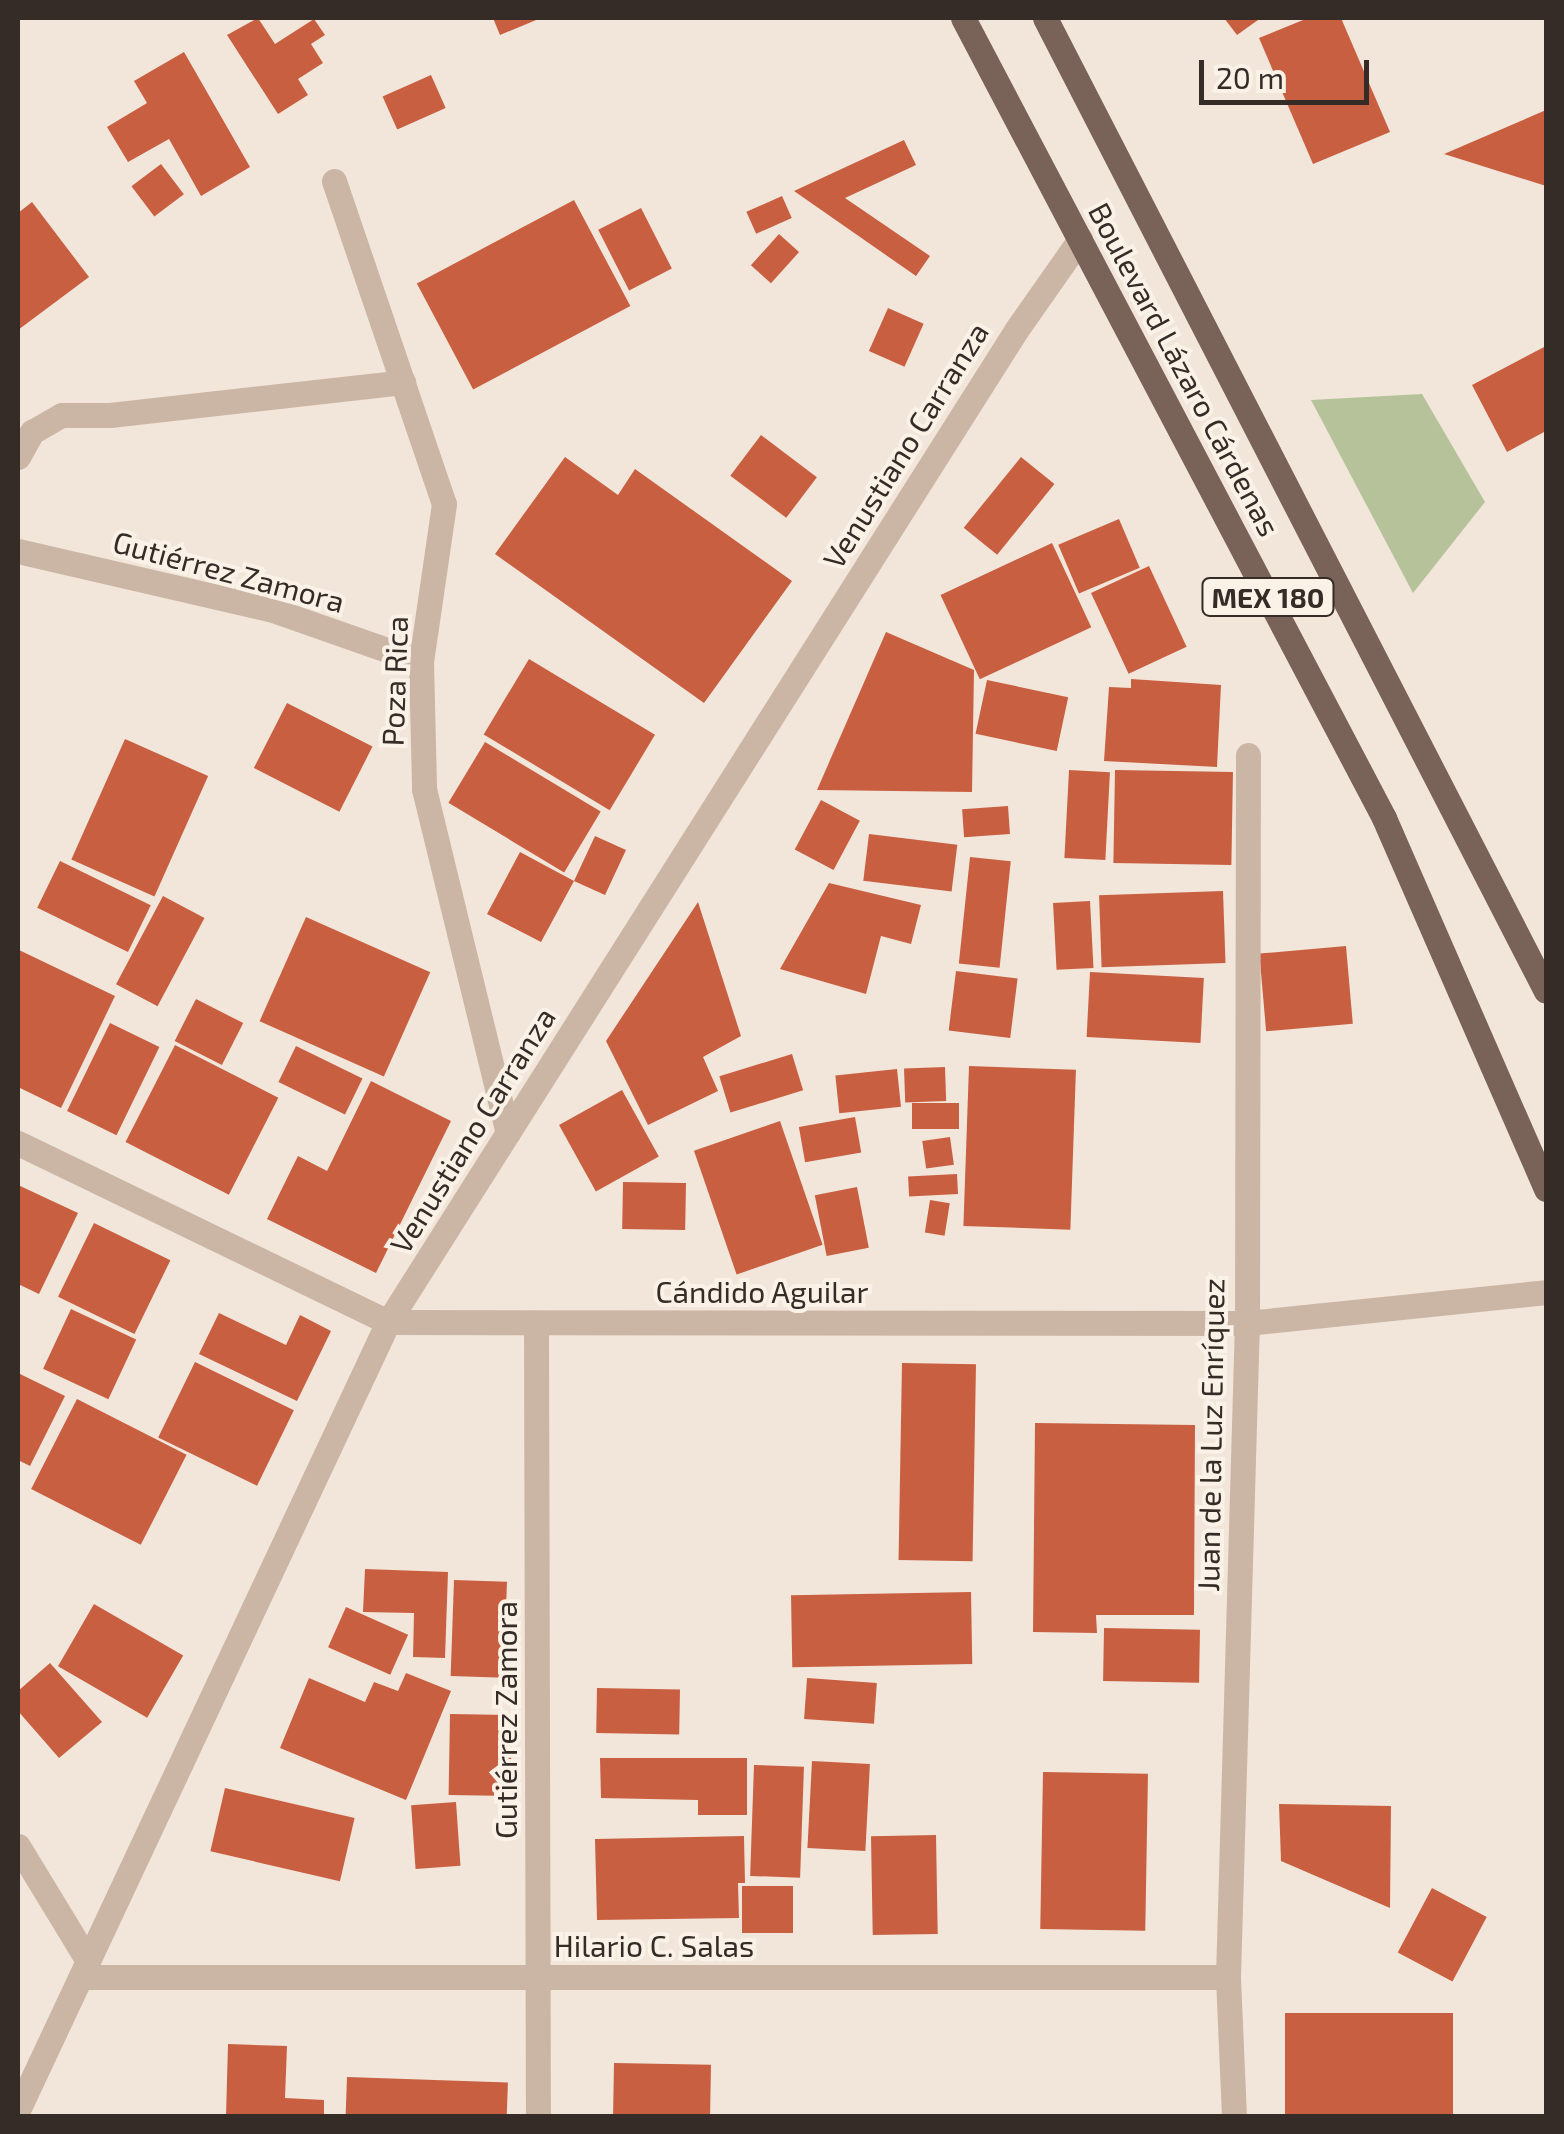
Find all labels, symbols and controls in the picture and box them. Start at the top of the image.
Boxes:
scale bar [1204,40,1374,102]
text: 20 m [1216,59,1284,95]
street label: Boulevard Lázaro Cárdenas [1082,196,1288,542]
street label: Venustiano Carranza [815,316,995,574]
street label: Gutiérrez Zamora [109,523,349,619]
road number: MEX 180 [1200,574,1336,620]
street label: Poza Rica [374,615,414,747]
street label: Venustiano Carranza [382,1001,562,1259]
street label: Cándido Aguilar [655,1273,869,1309]
street label: Juan de la Luz Enríquez [1189,1278,1231,1592]
street label: Gutiérrez Zamora [487,1601,523,1839]
street label: Hilario C. Salas [554,1927,754,1963]

